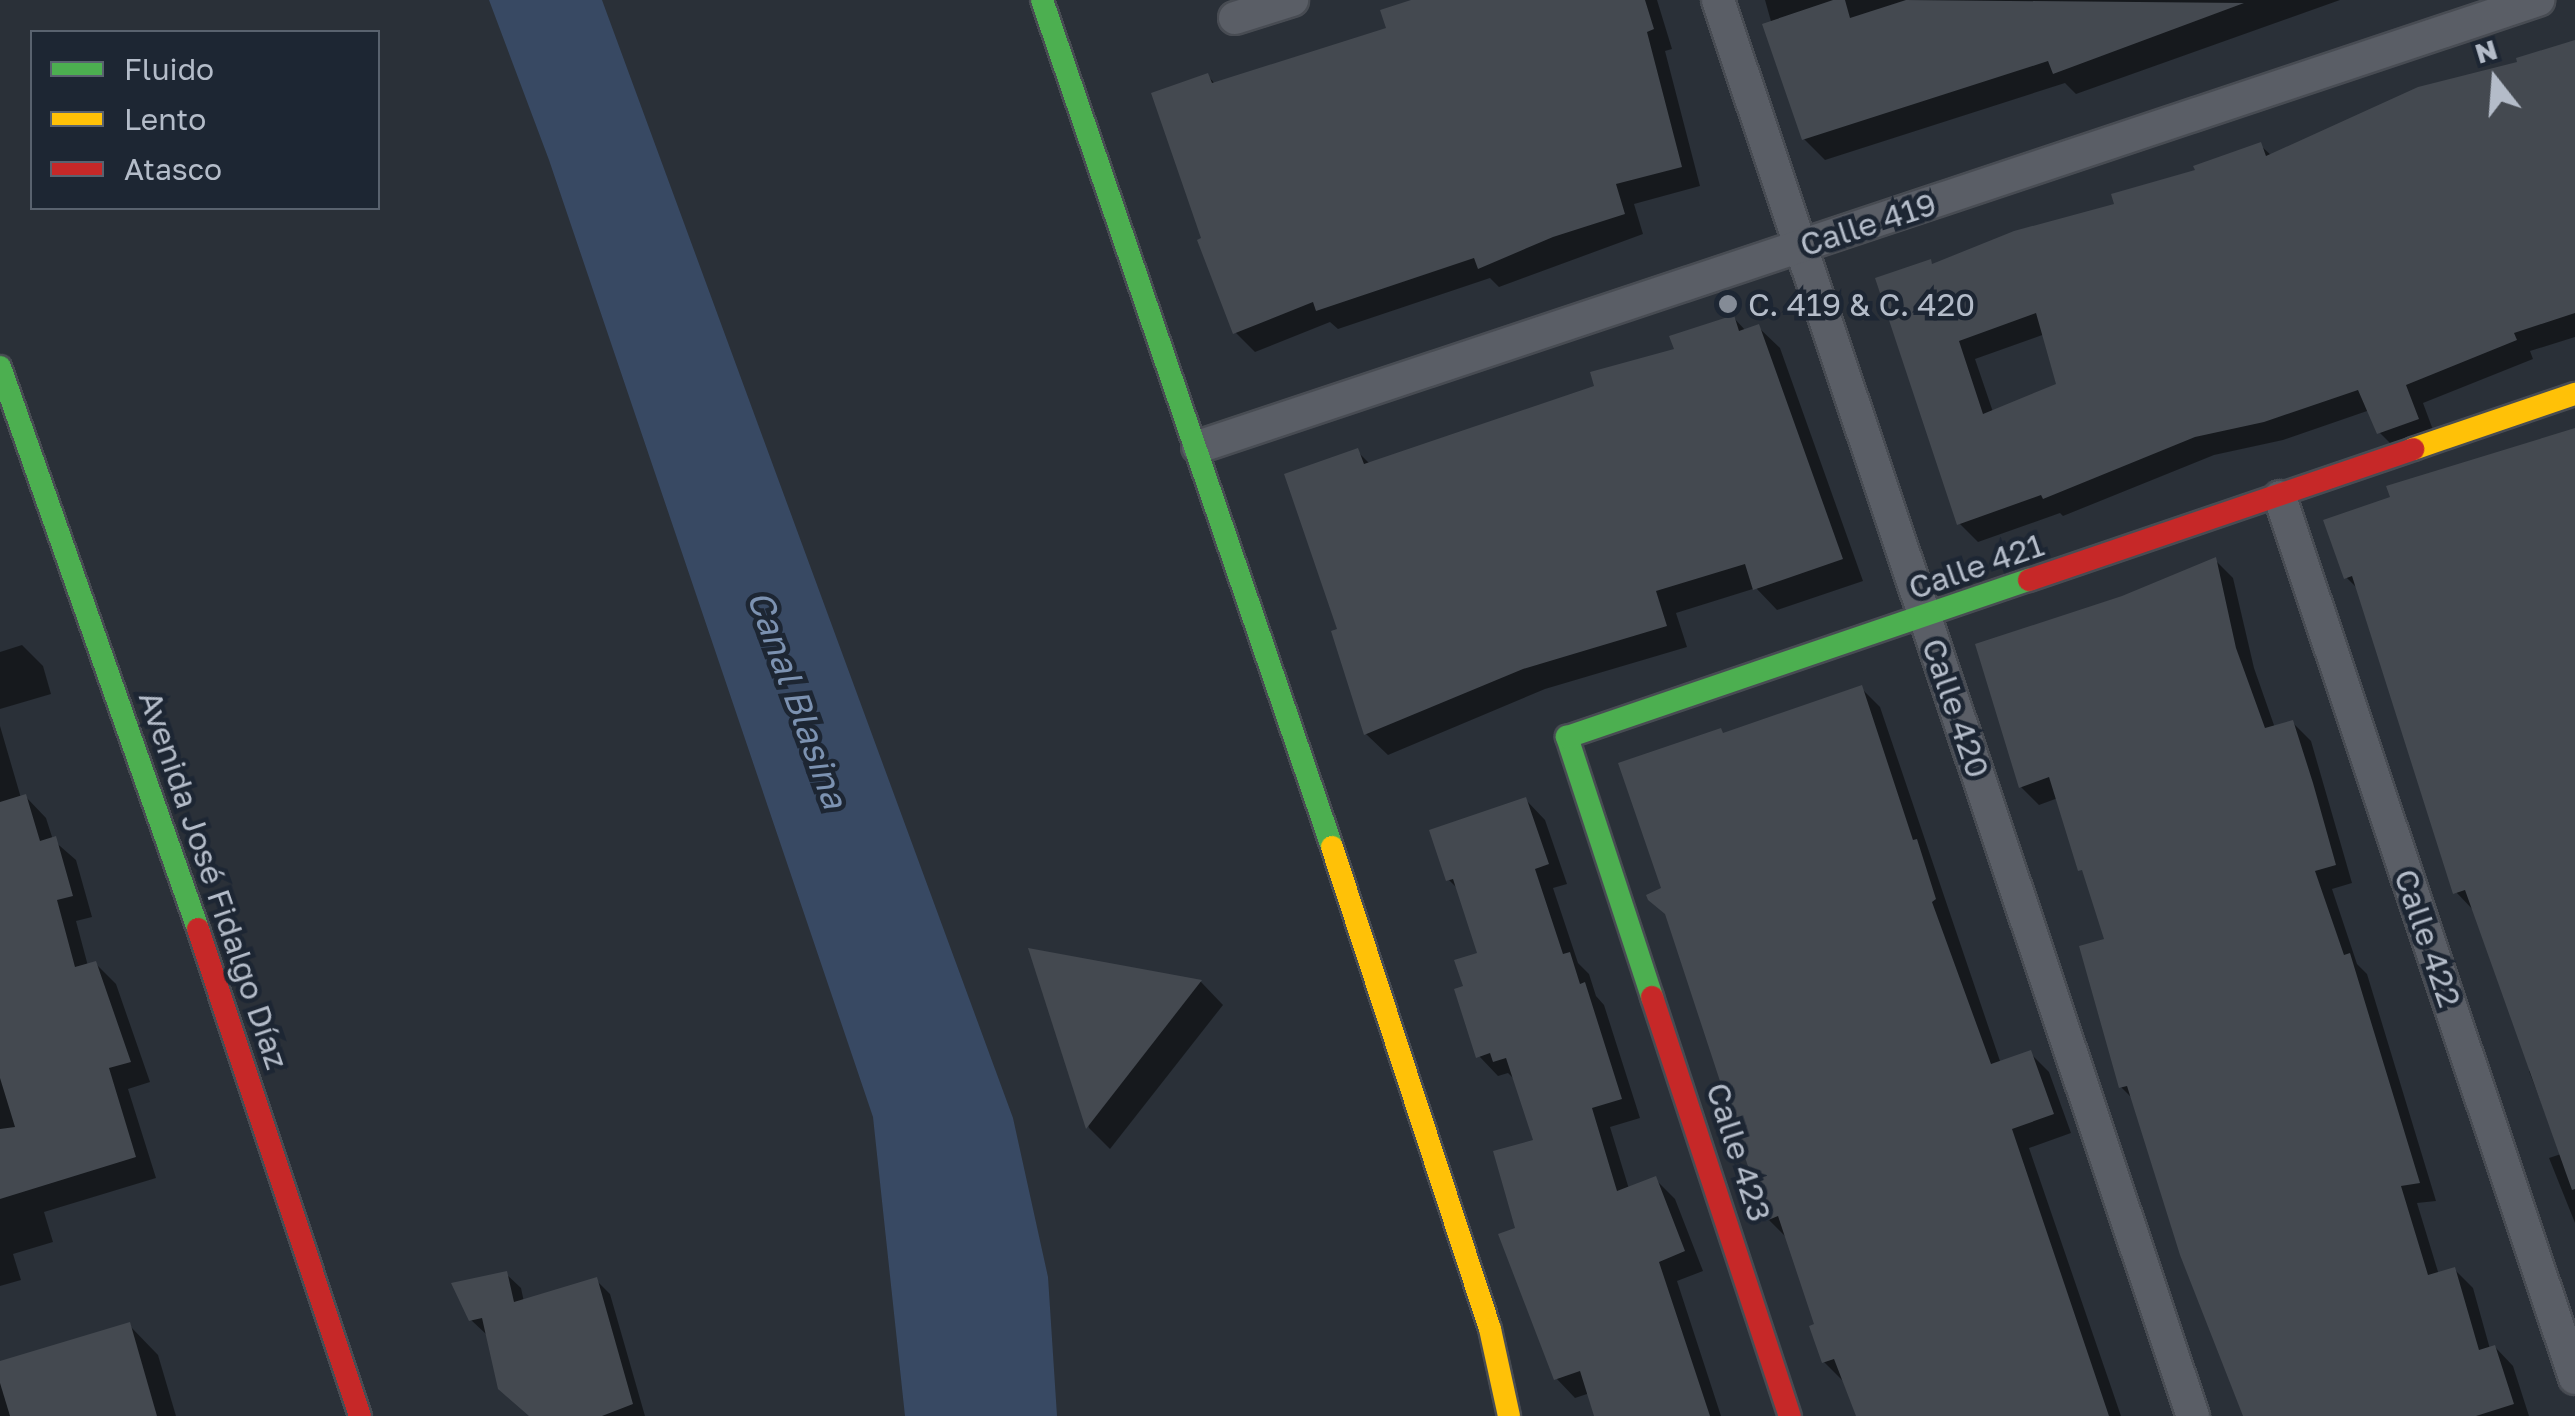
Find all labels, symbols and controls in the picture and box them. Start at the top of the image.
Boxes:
legend [30,30,380,210]
north arrow [2445,30,2545,130]
text: N [2471,32,2501,70]
text: Fluido [124,51,214,87]
text: Lento [124,101,206,137]
text: Atasco [124,151,222,187]
street label: Calle 419 [1795,184,1941,264]
place label: C. 419 & C. 420 [1748,285,1975,323]
marker: C. 419 & C. 420 [1717,293,1739,315]
street label: Calle 421 [1903,525,2049,607]
water label: Canal Blasina [739,584,857,814]
street label: Calle 420 [1914,633,1998,783]
street label: Avenida José Fidalgo Díaz [131,686,297,1074]
street label: Calle 422 [2387,864,2469,1012]
street label: Calle 423 [1699,1078,1779,1226]

